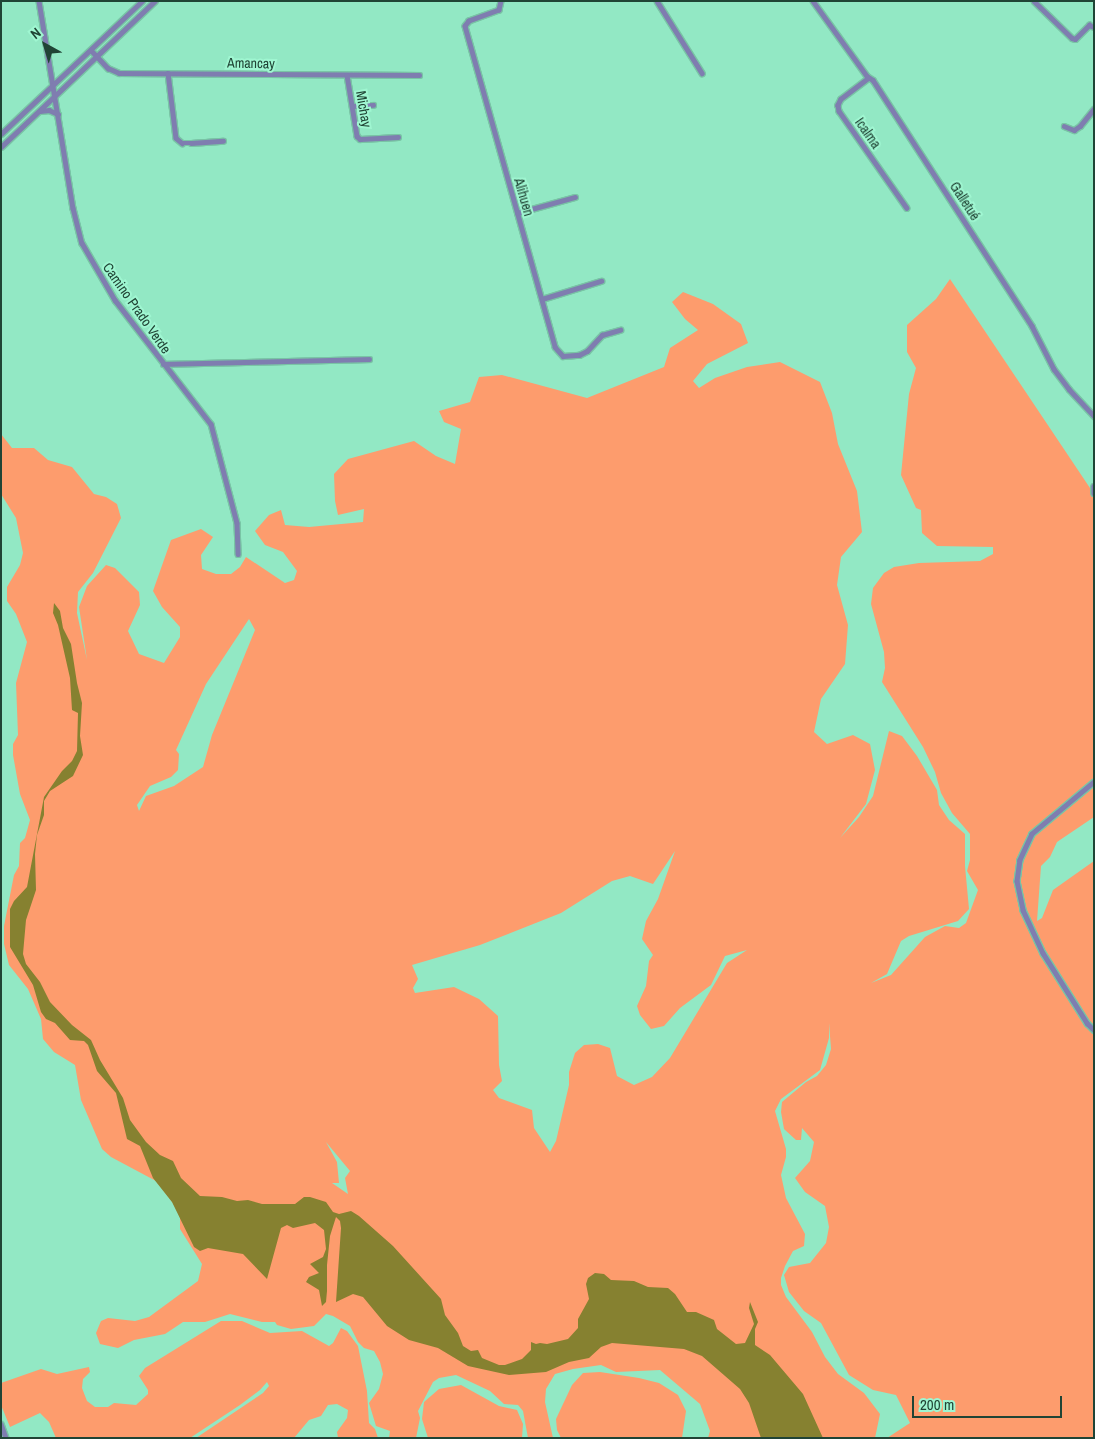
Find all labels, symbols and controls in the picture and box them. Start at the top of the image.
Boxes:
north arrow [20,20,70,70]
text: N [27,24,44,43]
street label: Amancay [227,54,275,72]
street label: Michay [353,89,375,129]
street label: Icalma [851,114,885,152]
street label: Alihuen [511,176,537,218]
street label: Galletué [946,178,984,224]
street label: Camino Prado Verde [99,259,175,357]
scale bar [915,1386,1065,1418]
text: 200 m [920,1394,954,1415]

